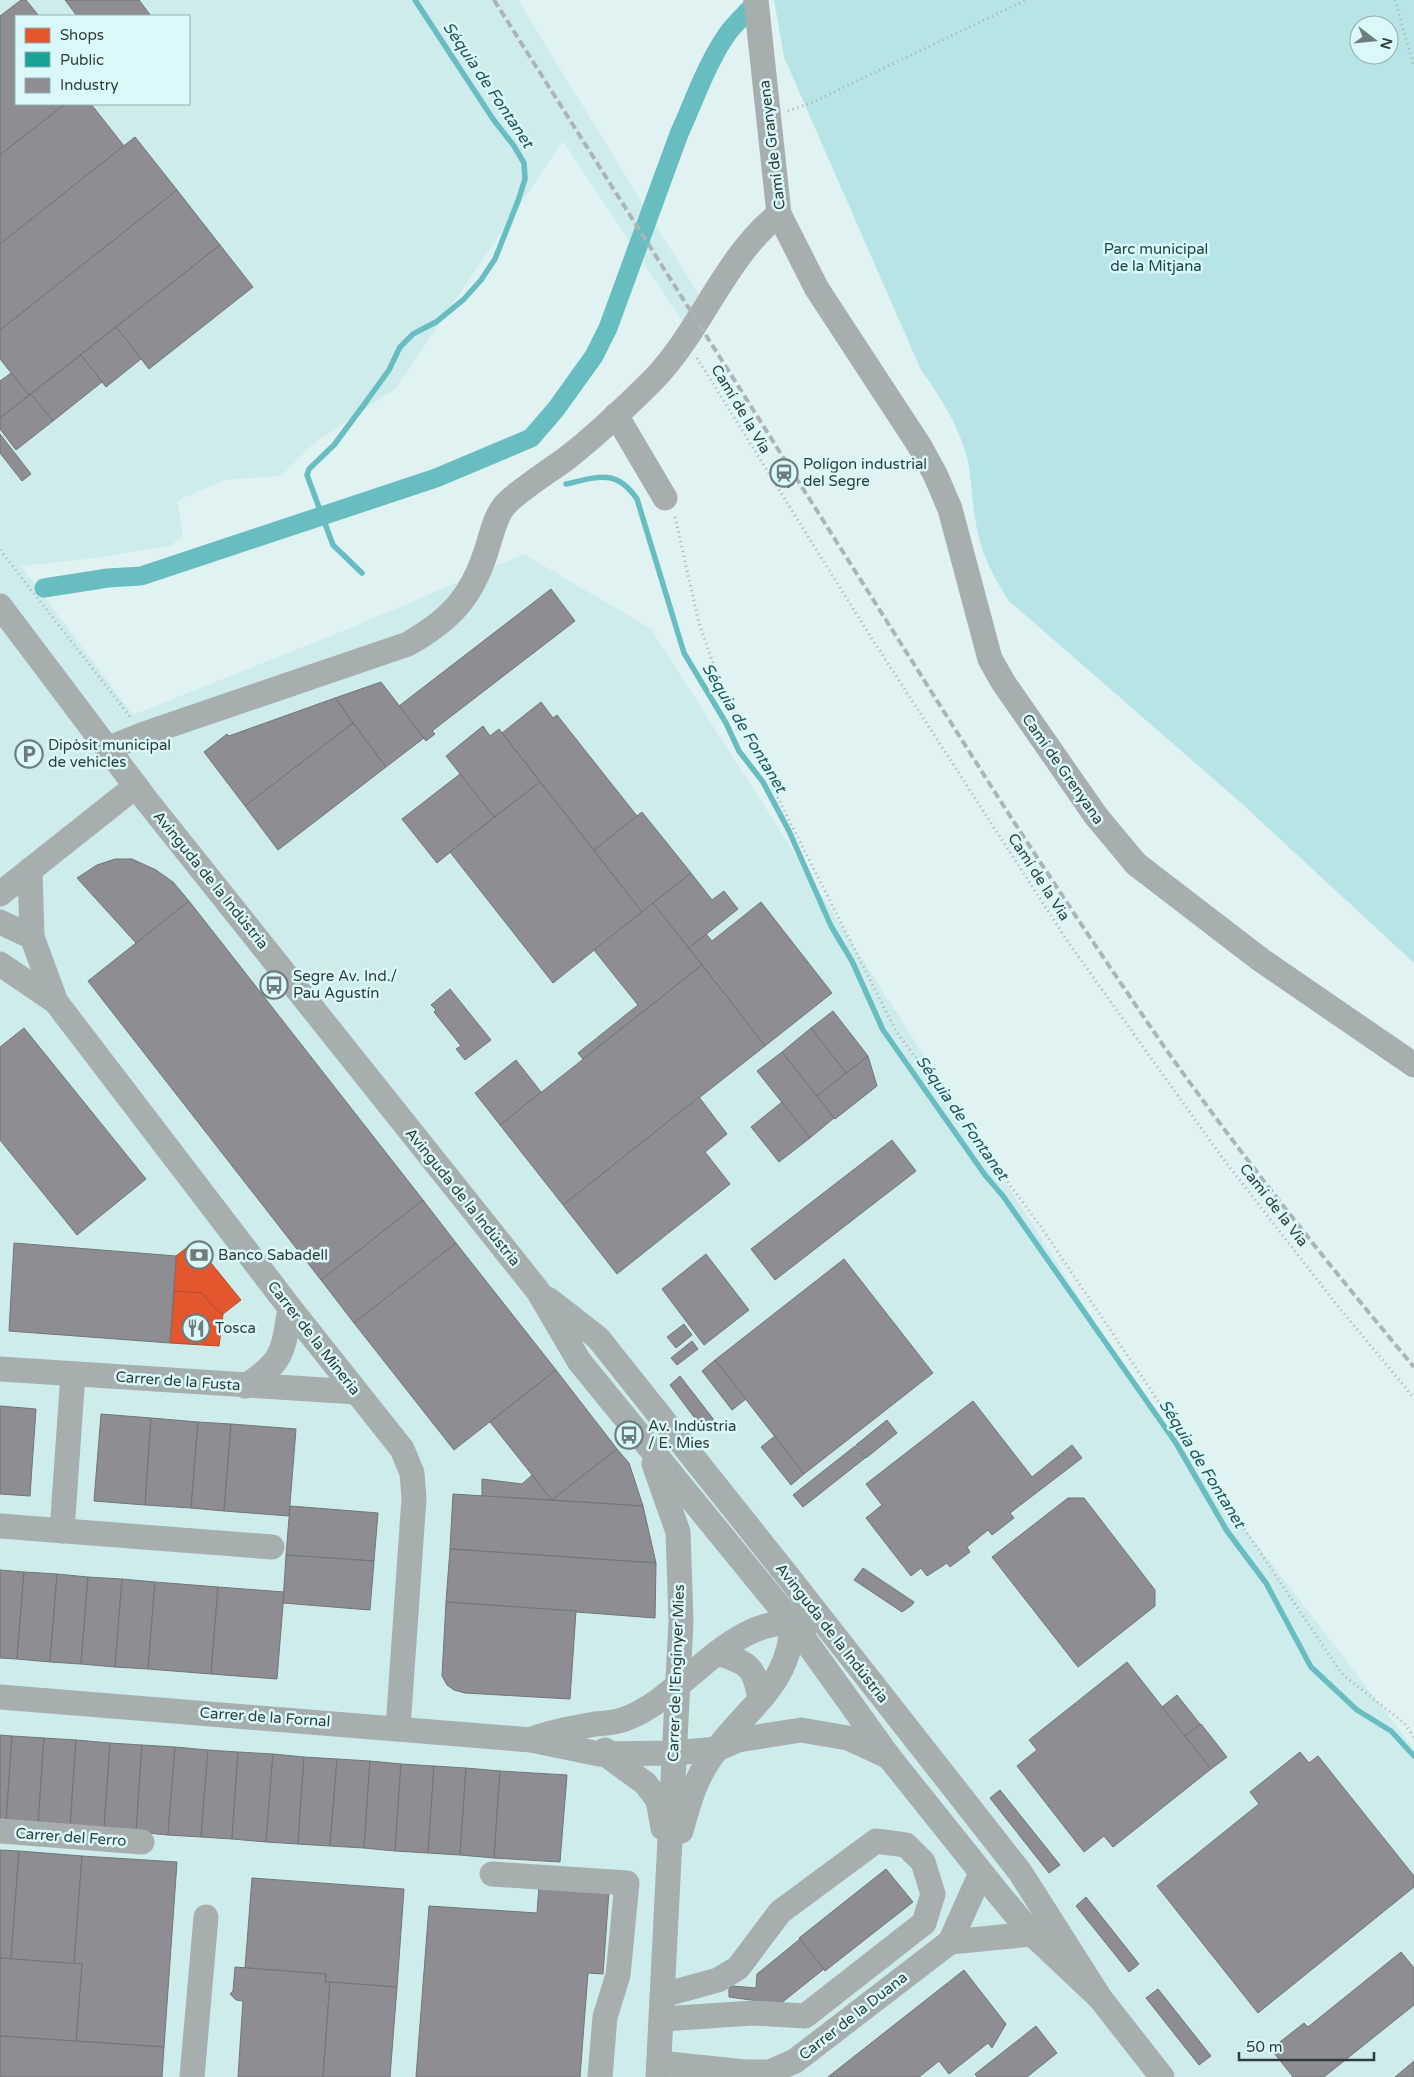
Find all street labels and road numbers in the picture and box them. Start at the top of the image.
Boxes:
street label: Camí de Granyena [755,79,789,211]
street label: Camí de la Via [707,361,775,457]
street label: Camí de Grenyana [1018,710,1108,828]
street label: Avinguda de la Indústria [150,807,272,953]
street label: Camí de la Via [1004,830,1074,924]
street label: Avinguda de la Indústria [402,1124,524,1270]
street label: Camí de la Via [1236,1160,1312,1250]
street label: Carrer de la Mineria [264,1277,364,1399]
street label: Carrer de la Fusta [115,1368,241,1394]
street label: Avinguda de la Indústria [772,1560,892,1706]
street label: Carrer de l'Enginyer Mies [664,1584,688,1762]
street label: Carrer de la Fornal [199,1703,331,1731]
street label: Carrer del Ferro [15,1824,127,1850]
street label: Carrer de la Duana [795,1968,911,2064]

